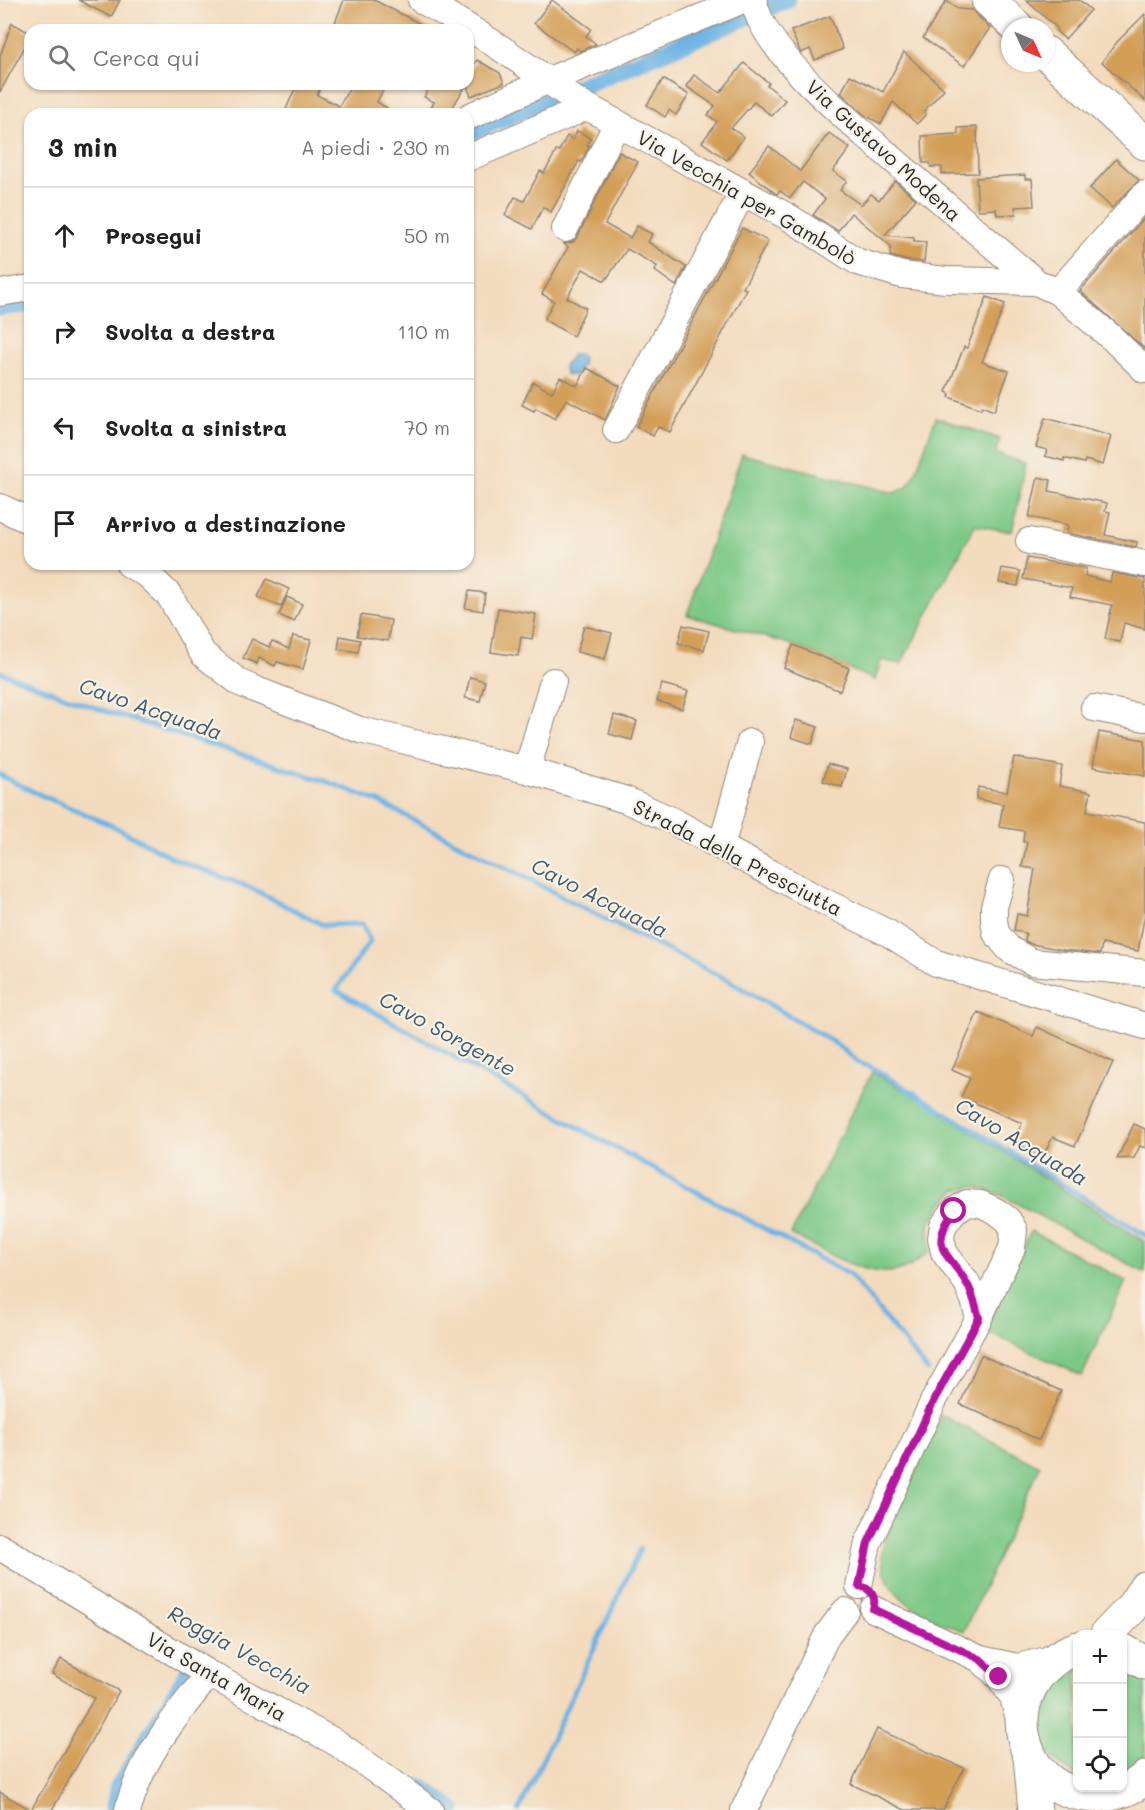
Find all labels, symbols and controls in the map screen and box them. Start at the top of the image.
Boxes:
north arrow [1001,18,1055,72]
search box [24,24,474,90]
icon: search [45,41,78,74]
text: Cerca qui [93,43,200,72]
street label: Via Gustavo Modena [801,73,967,227]
street label: Via Vecchia per Gambolò [633,124,861,271]
text: 3 min [48,130,117,164]
text: A piedi · 230 m [301,134,450,160]
icon: ahead [48,219,81,252]
text: Prosegui [105,221,202,250]
text: 50 m [404,222,450,248]
icon: right [48,315,81,348]
text: Svolta a destra [105,317,275,346]
text: 110 m [397,318,450,344]
icon: left [48,411,81,444]
text: Svolta a sinistra [105,413,287,442]
text: 70 m [404,414,450,440]
icon: arrive [48,507,81,540]
text: Arrivo a destinazione [105,509,346,538]
water label: Cavo Acquada [76,671,226,745]
street label: Strada della Presciutta [629,793,847,921]
water label: Cavo Acquada [527,851,673,943]
water label: Cavo Sorgente [375,984,521,1082]
water label: Cavo Acquada [951,1091,1093,1191]
route start [940,1197,966,1223]
water label: Roggia Vecchia [164,1599,316,1699]
street label: Via Santa Maria [142,1625,292,1727]
map controls [1073,1630,1127,1792]
button: + [1073,1630,1127,1684]
route end [985,1663,1011,1689]
button: − [1073,1684,1127,1738]
button: locate [1073,1738,1127,1792]

